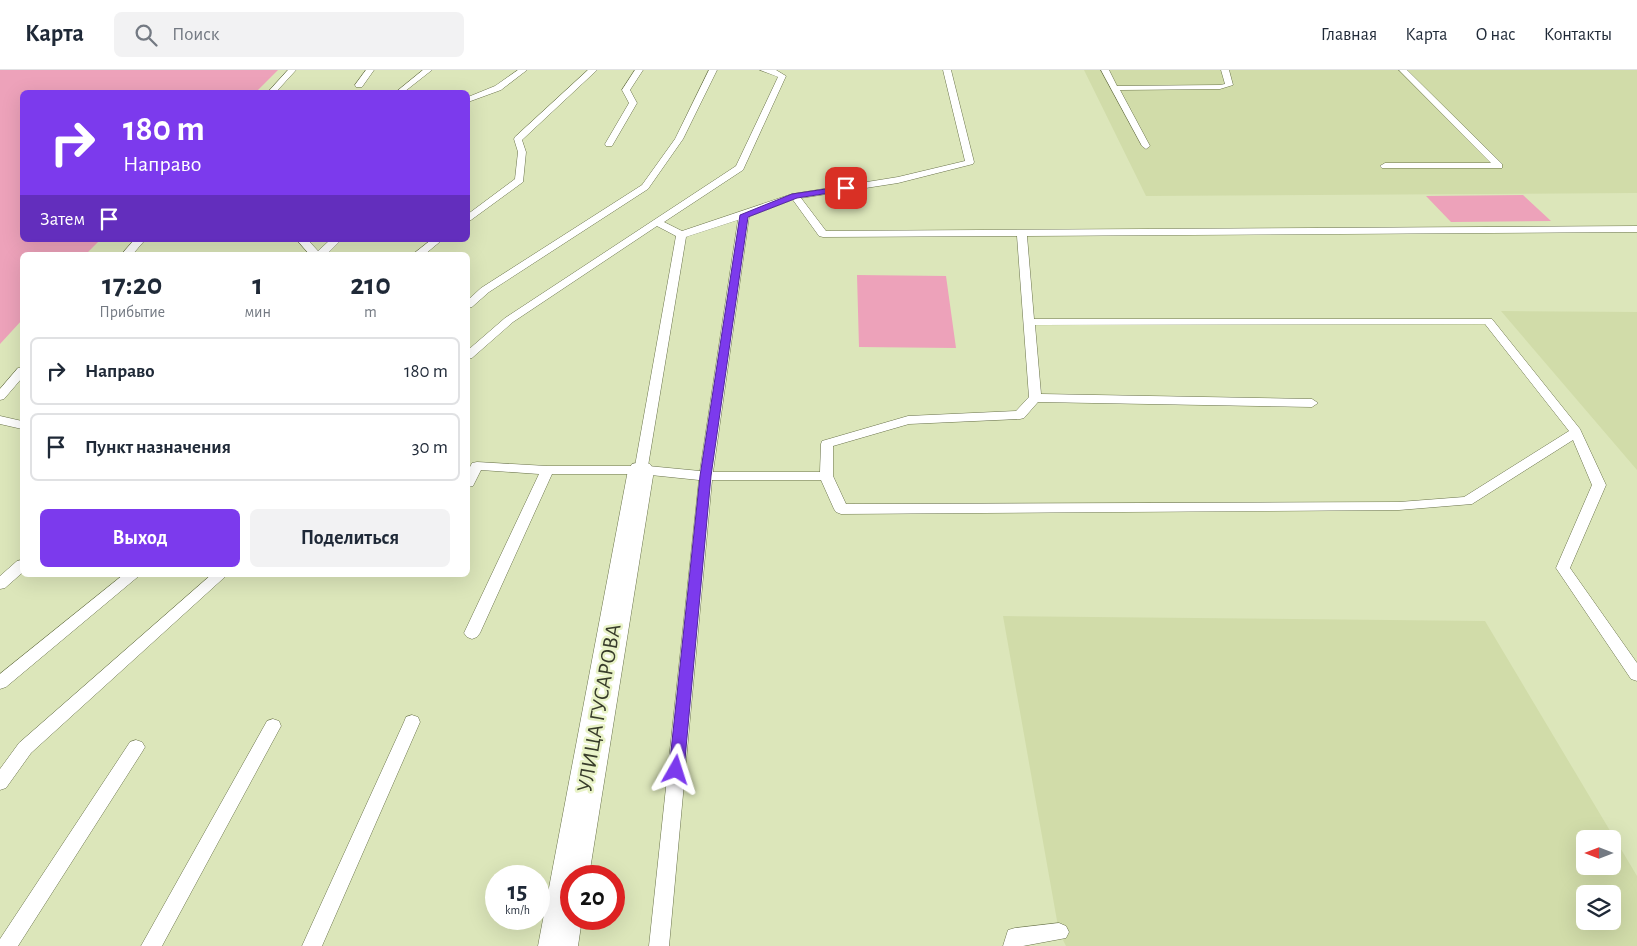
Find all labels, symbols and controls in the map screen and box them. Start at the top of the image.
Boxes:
search box [114,12,464,57]
icon: search [132,21,160,49]
text: Карта [25,22,84,46]
text: Поиск [172,25,219,44]
text: Главная [1321,26,1377,44]
text: Карта [1405,26,1447,44]
text: О нас [1475,26,1516,44]
text: Контакты [1544,26,1612,44]
icon: right [40,110,105,175]
text: 180 m [123,112,205,147]
text: Направо [123,153,201,175]
pin [825,167,867,209]
icon: arrive [832,174,860,202]
icon: arrive [95,205,123,233]
text: Затем [40,210,85,229]
text: 17:20 [102,270,162,300]
text: 1 [252,270,263,300]
text: 210 [350,270,391,300]
text: Прибытие [99,304,165,320]
text: мин [244,304,271,320]
text: m [364,304,377,320]
icon: right [42,357,70,385]
text: Направо [85,362,155,381]
text: 180 m [404,362,448,381]
icon: arrive [42,433,70,461]
text: Пункт назначения [85,438,231,457]
text: 30 m [412,438,448,457]
button: Выход [40,509,240,567]
button: Поделиться [250,509,450,567]
street label: УЛИЦА ГУСАРОВА [573,622,625,794]
position arrow [649,743,701,795]
north arrow [1576,830,1621,875]
map controls [1576,830,1621,930]
speed limit sign: 20 [560,865,625,930]
text: 15 [508,879,527,904]
button: layers [1576,885,1621,930]
text: km/h [505,904,530,916]

